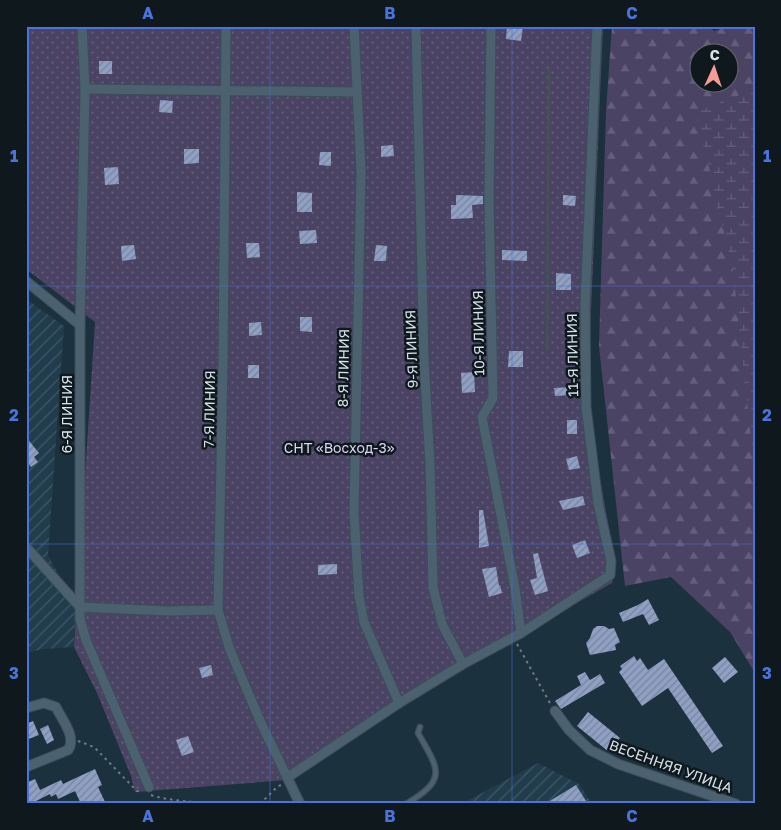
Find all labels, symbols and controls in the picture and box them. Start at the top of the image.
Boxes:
text: A [142,3,154,23]
text: B [384,3,396,23]
text: C [626,3,638,23]
north arrow [688,42,738,92]
text: С [709,46,720,63]
text: 1 [10,146,18,166]
text: 1 [763,146,771,166]
street label: 10-Я ЛИНИЯ [469,290,487,376]
street label: 9-Я ЛИНИЯ [401,310,421,388]
street label: 11-Я ЛИНИЯ [563,313,581,397]
street label: 8-Я ЛИНИЯ [334,329,352,407]
street label: 7-Я ЛИНИЯ [200,370,218,448]
street label: 6-Я ЛИНИЯ [58,375,75,453]
text: 2 [9,405,19,425]
text: 2 [762,405,772,425]
park label: СНТ «Восход-3» [284,439,395,456]
text: 3 [9,663,19,683]
text: 3 [762,663,772,683]
street label: ВЕСЕННЯЯ УЛИЦА [607,736,735,796]
text: A [142,806,154,826]
text: B [384,806,396,826]
text: C [626,806,638,826]

